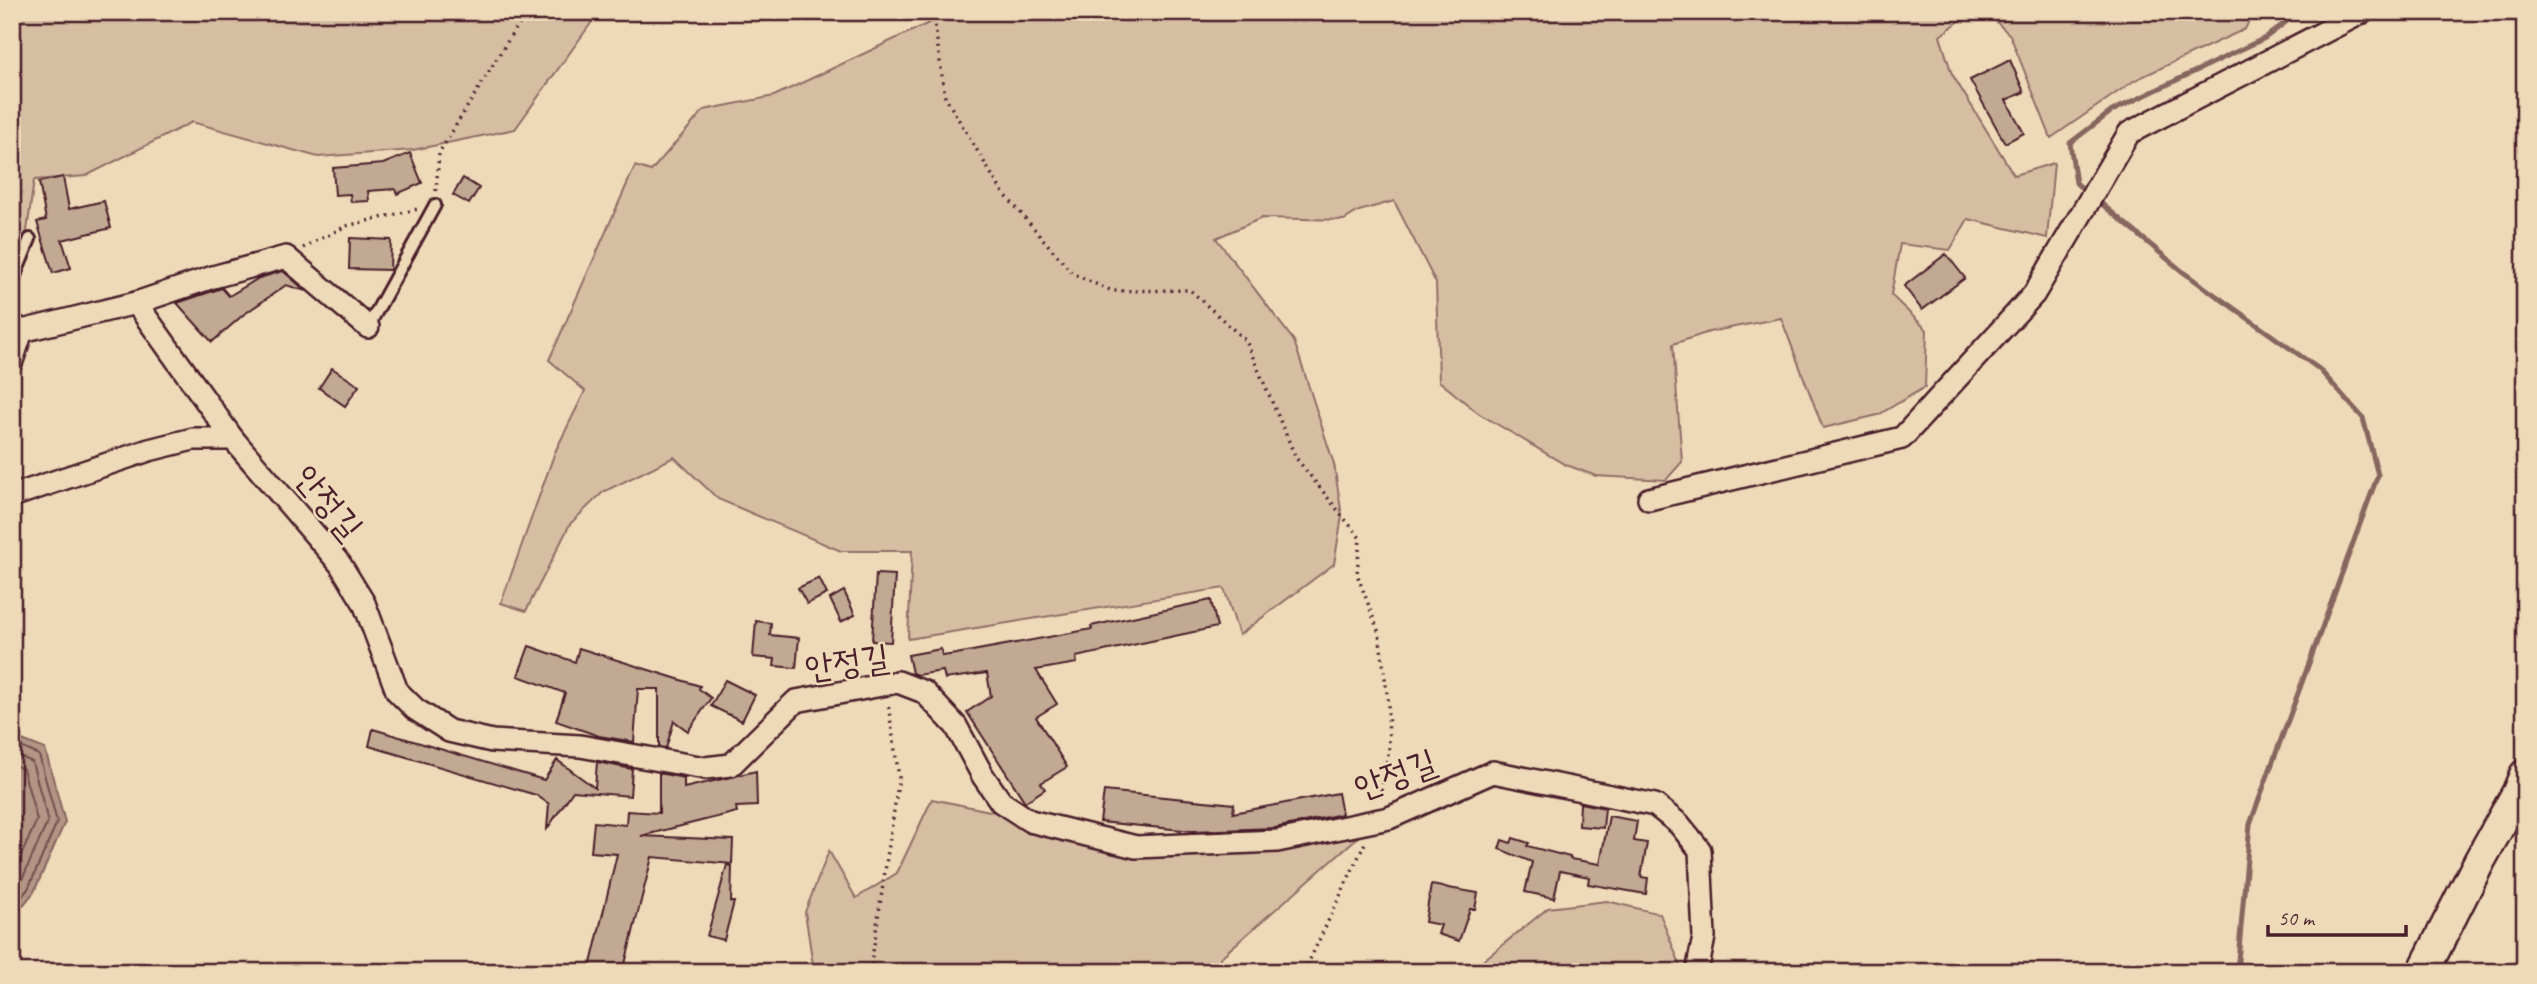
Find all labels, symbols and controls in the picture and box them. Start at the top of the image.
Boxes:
street label: 안정길 [284,455,373,549]
street label: 안정길 [802,634,892,691]
street label: 안정길 [1348,739,1443,810]
scale bar [2268,893,2406,937]
text: 50 m [2278,905,2316,931]

